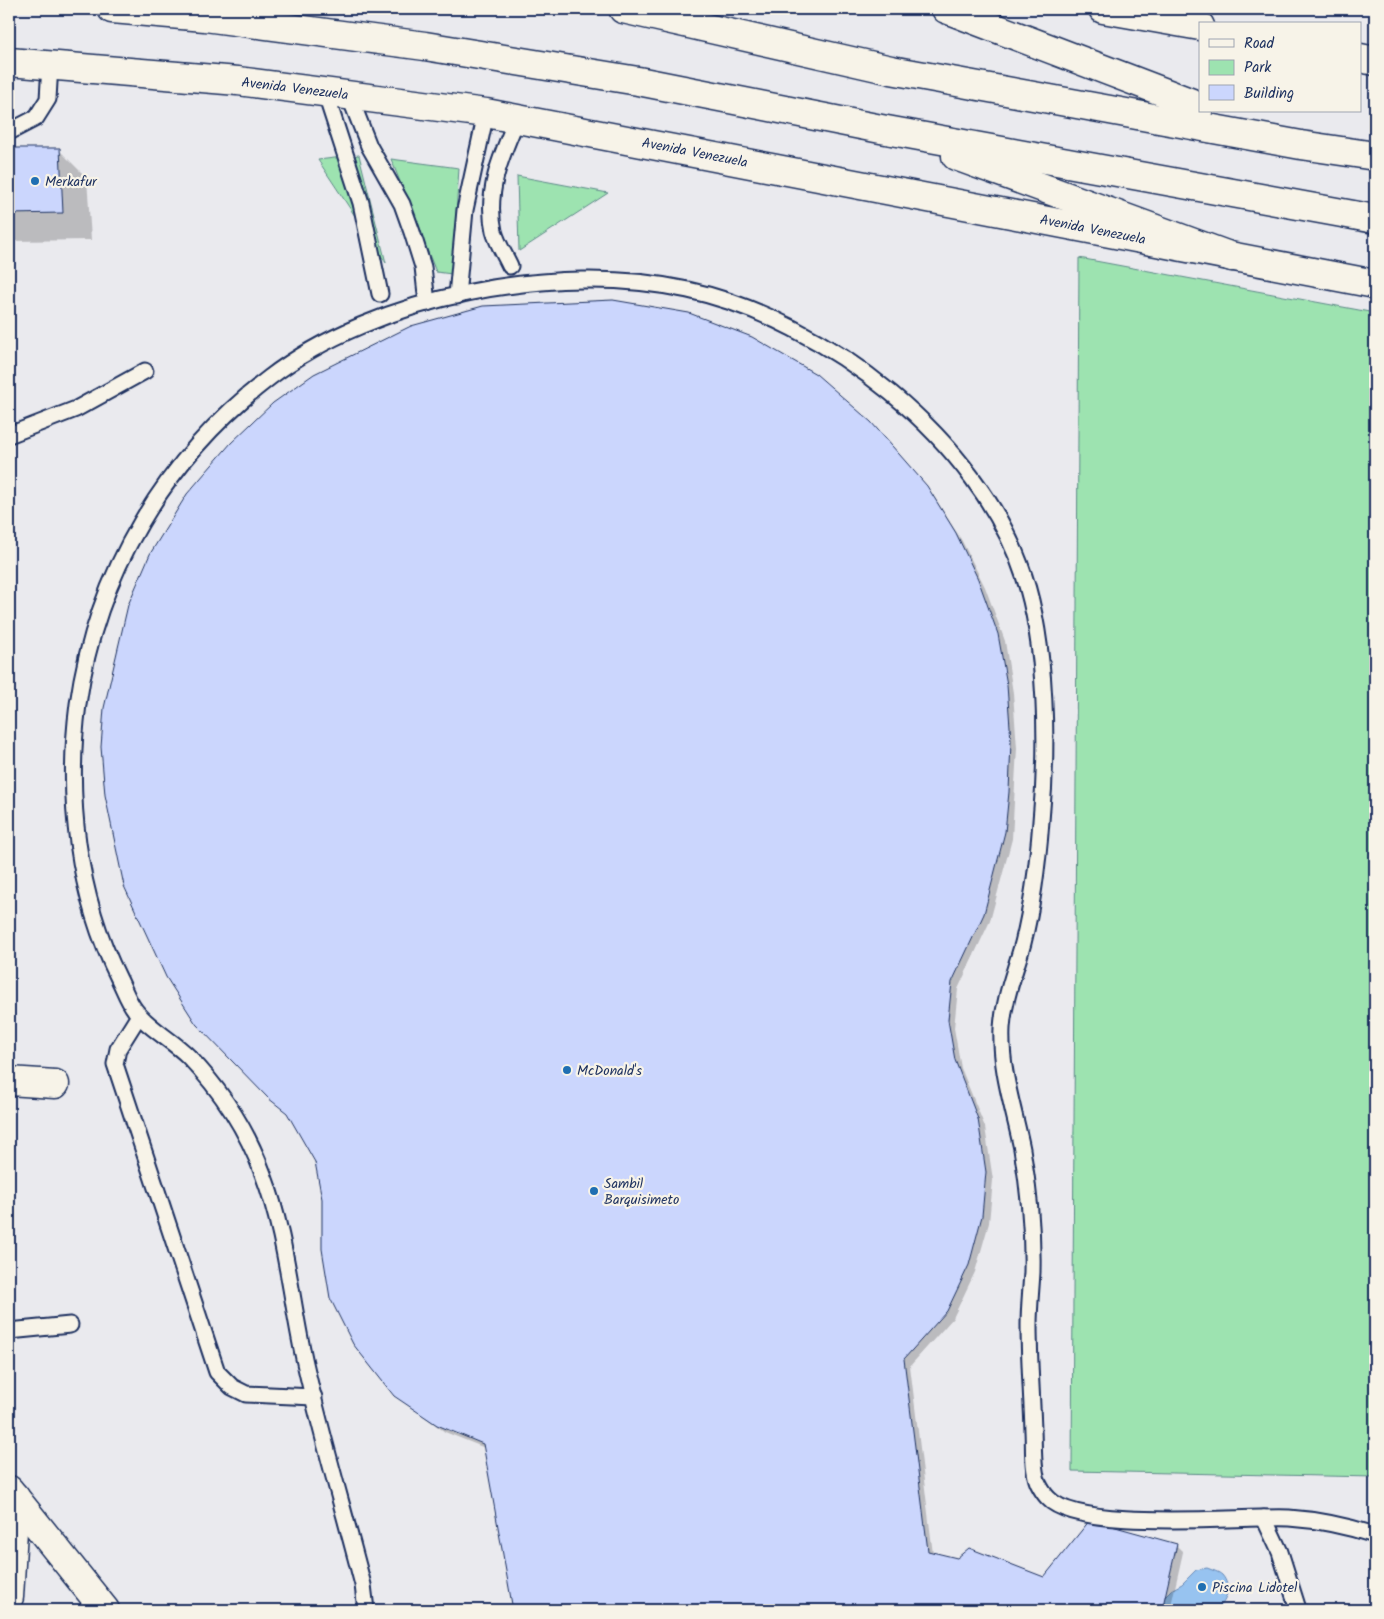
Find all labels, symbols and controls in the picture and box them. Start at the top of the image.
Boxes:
legend [1199,22,1362,112]
text: Road [1244,32,1275,56]
text: Park [1244,56,1272,80]
street label: Avenida Venezuela [240,72,350,106]
text: Building [1244,82,1294,106]
street label: Avenida Venezuela [640,132,750,174]
place label: Merkafur [45,171,98,193]
marker: Merkafur [29,175,41,187]
street label: Avenida Venezuela [1038,209,1148,251]
place label: McDonald's [577,1060,642,1082]
marker: McDonald's [561,1064,573,1076]
place label: Sambil Barquisimeto [604,1173,679,1211]
marker: Sambil Barquisimeto [588,1185,600,1197]
place label: Piscina Lidotel [1212,1577,1298,1599]
marker: Piscina Lidotel [1196,1581,1208,1593]

